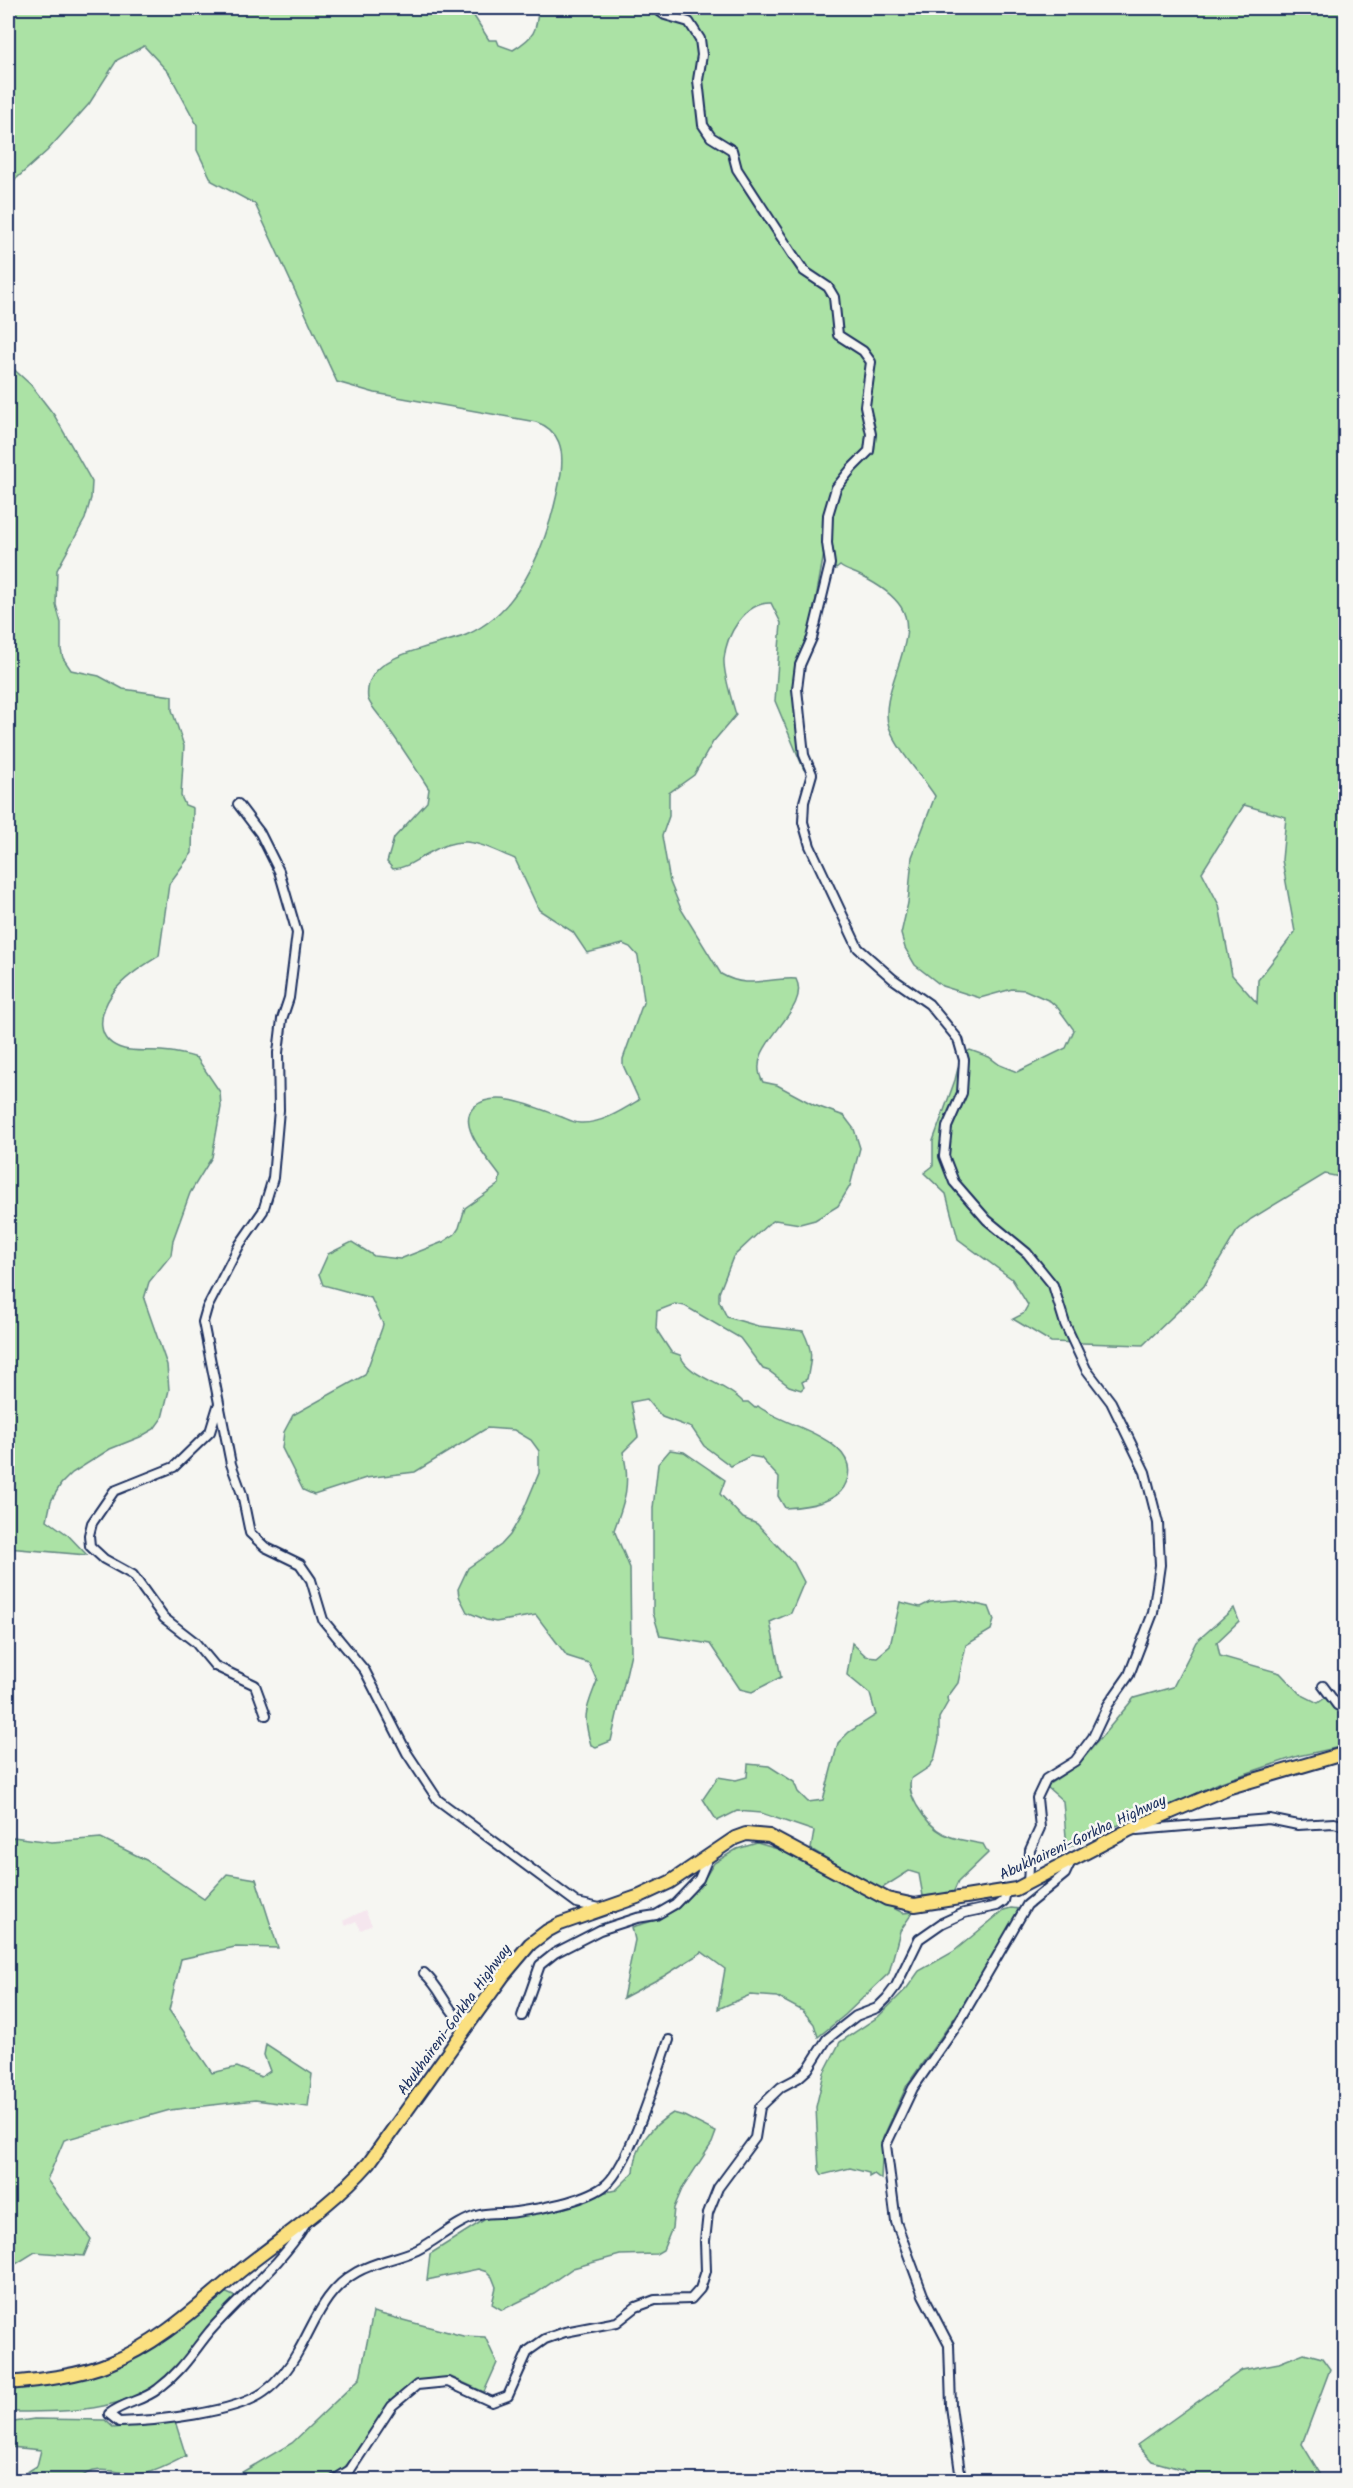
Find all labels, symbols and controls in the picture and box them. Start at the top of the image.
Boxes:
street label: Abukhaireni-Gorkha Highway [995,1788,1171,1887]
street label: Abukhaireni-Gorkha Highway [392,1939,519,2101]

